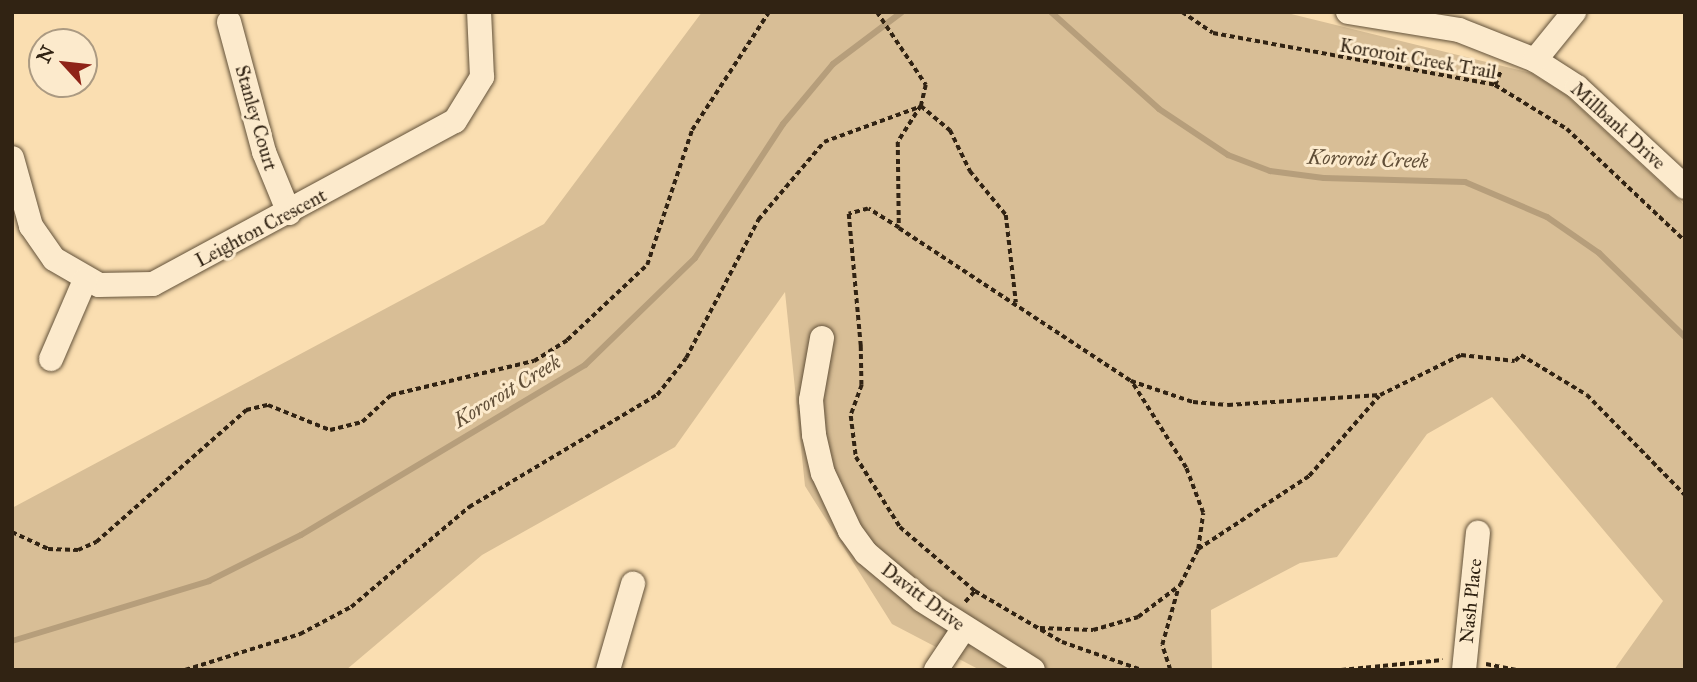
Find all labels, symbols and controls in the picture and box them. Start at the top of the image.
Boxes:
north arrow [28,28,98,98]
street label: Kororoit Creek Trail [1338,34,1498,84]
text: N [32,42,60,67]
street label: Stanley Court [230,63,282,173]
street label: Millbank Drive [1566,78,1670,174]
water label: Kororoit Creek [1307,144,1429,174]
street label: Leighton Crescent [192,184,330,272]
water label: Kororoit Creek [449,349,565,433]
street label: Nash Place [1455,557,1487,645]
street label: Davitt Drive [877,558,969,636]

